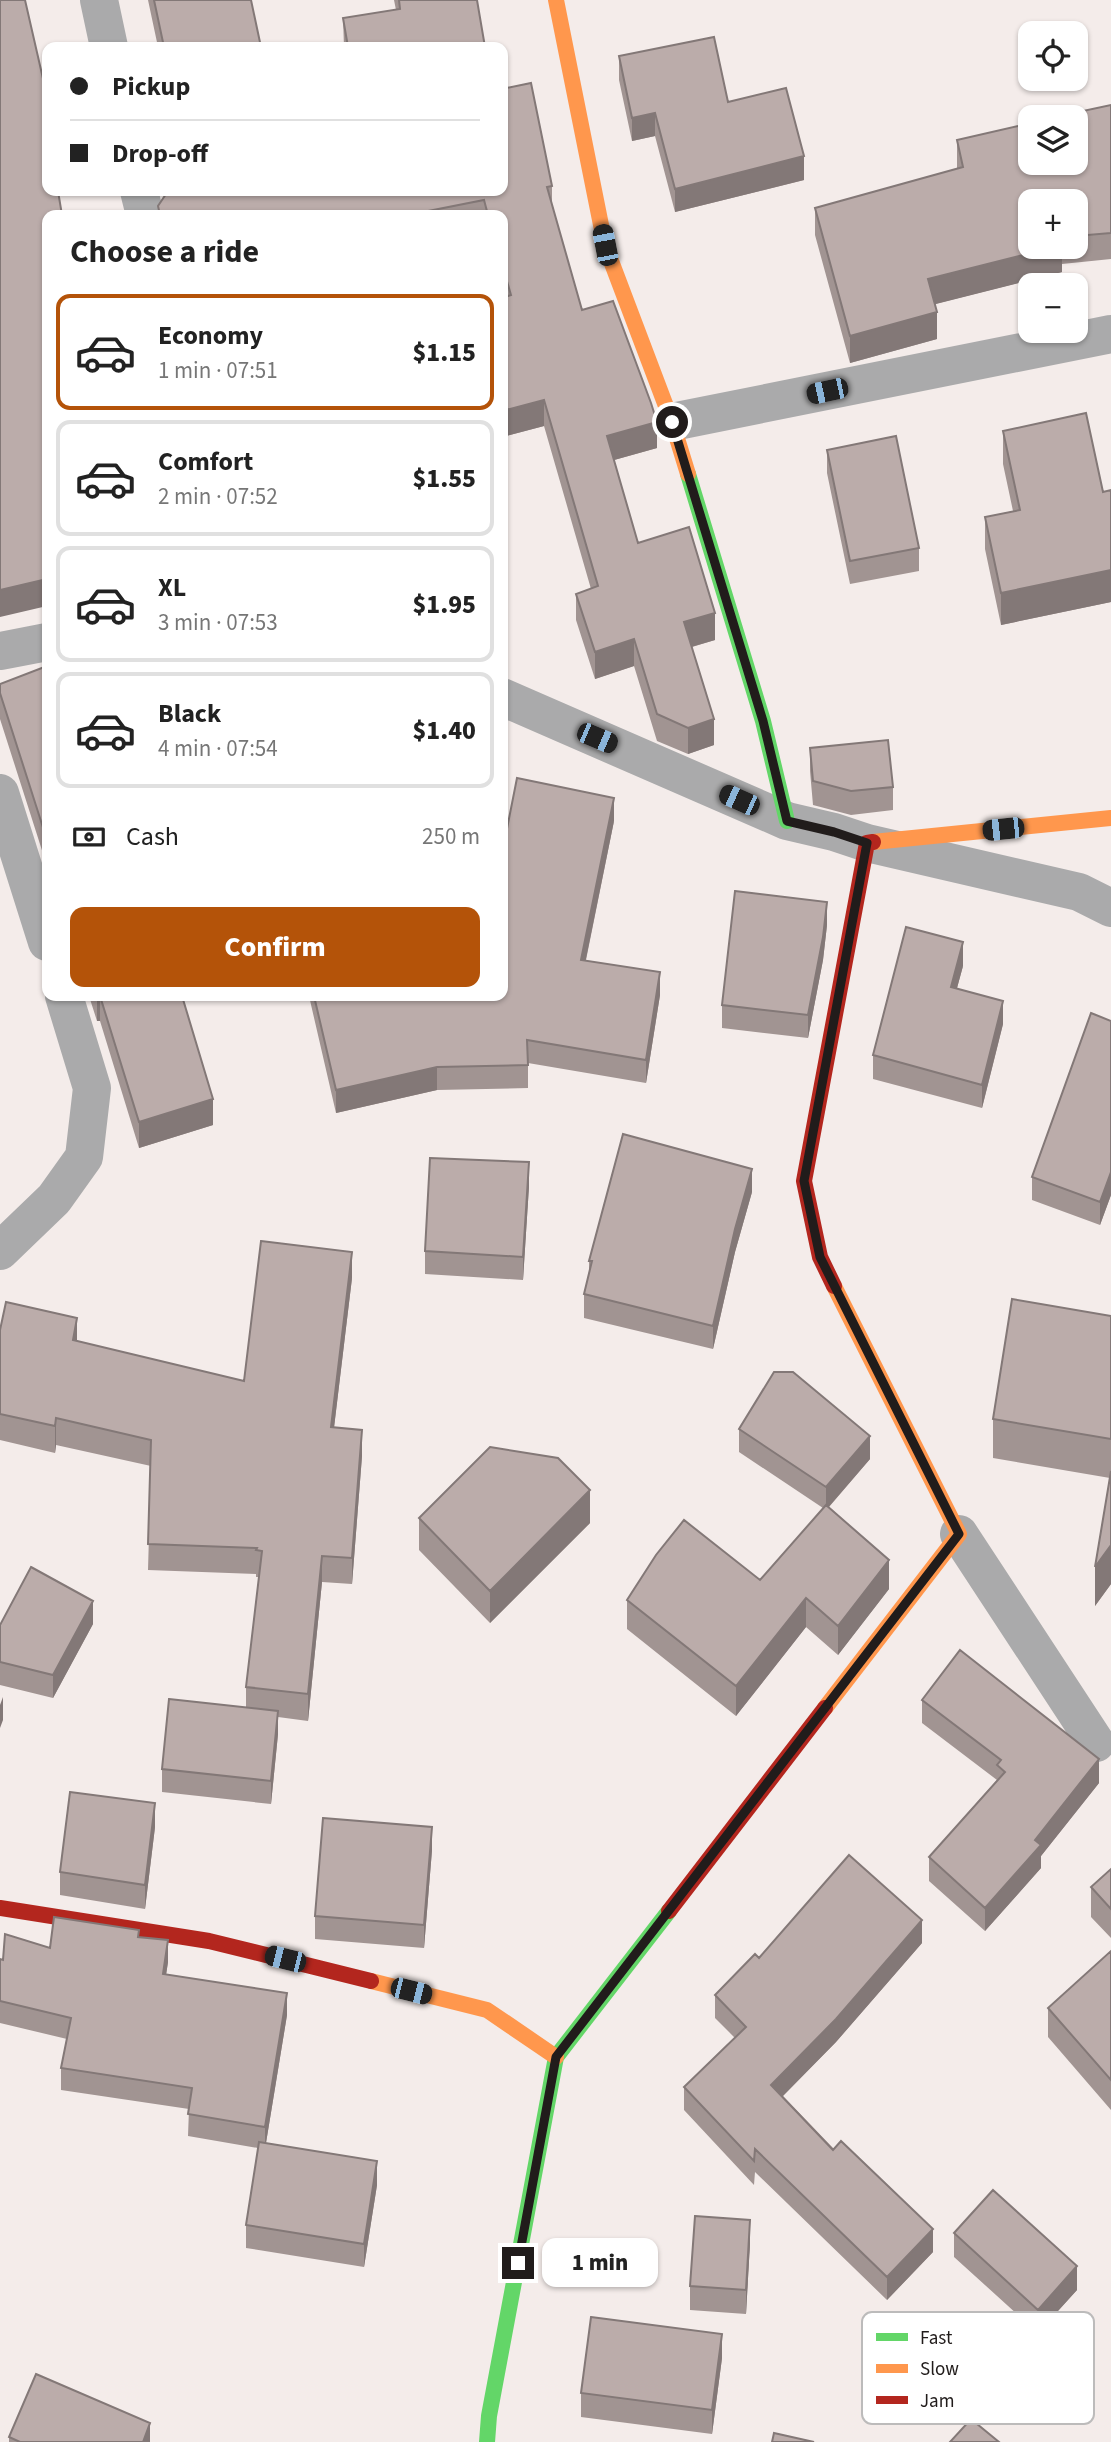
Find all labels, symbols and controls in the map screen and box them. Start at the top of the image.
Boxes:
map controls [1018,21,1088,343]
button: locate [1018,21,1088,91]
text: Pickup [112,68,190,105]
button: layers [1018,105,1088,175]
text: Drop-off [112,135,208,172]
button: + [1018,189,1088,259]
car [591,222,620,268]
text: Choose a ride [70,229,259,275]
button: − [1018,273,1088,343]
text: Economy [158,317,263,354]
icon: car [74,321,137,384]
text: $1.15 [412,334,476,371]
text: 1 min · 07:51 [158,354,278,387]
car [805,376,850,406]
route start [656,406,688,438]
text: Comfort [158,443,253,480]
icon: car [74,447,137,510]
text: $1.55 [412,460,476,497]
text: 2 min · 07:52 [158,480,278,513]
text: XL [158,569,186,606]
icon: car [74,573,137,636]
text: $1.95 [412,586,476,623]
text: 3 min · 07:53 [158,606,278,639]
text: Black [158,695,221,732]
icon: car [74,699,137,762]
text: $1.40 [412,712,476,749]
car [574,720,621,756]
text: 4 min · 07:54 [158,732,278,765]
car [716,782,763,818]
car [982,816,1025,842]
icon: cash [70,818,108,856]
text: Cash [126,818,179,855]
text: 250 m [422,820,480,853]
button: Confirm [70,907,480,987]
car [263,1944,308,1974]
car [389,1976,434,2006]
callout: 1 min [542,2238,658,2288]
text: 1 min [572,2246,628,2279]
route end [502,2247,534,2279]
legend [862,2312,1094,2424]
text: Fast [920,2325,953,2352]
text: Slow [920,2356,959,2383]
text: Jam [920,2388,954,2415]

